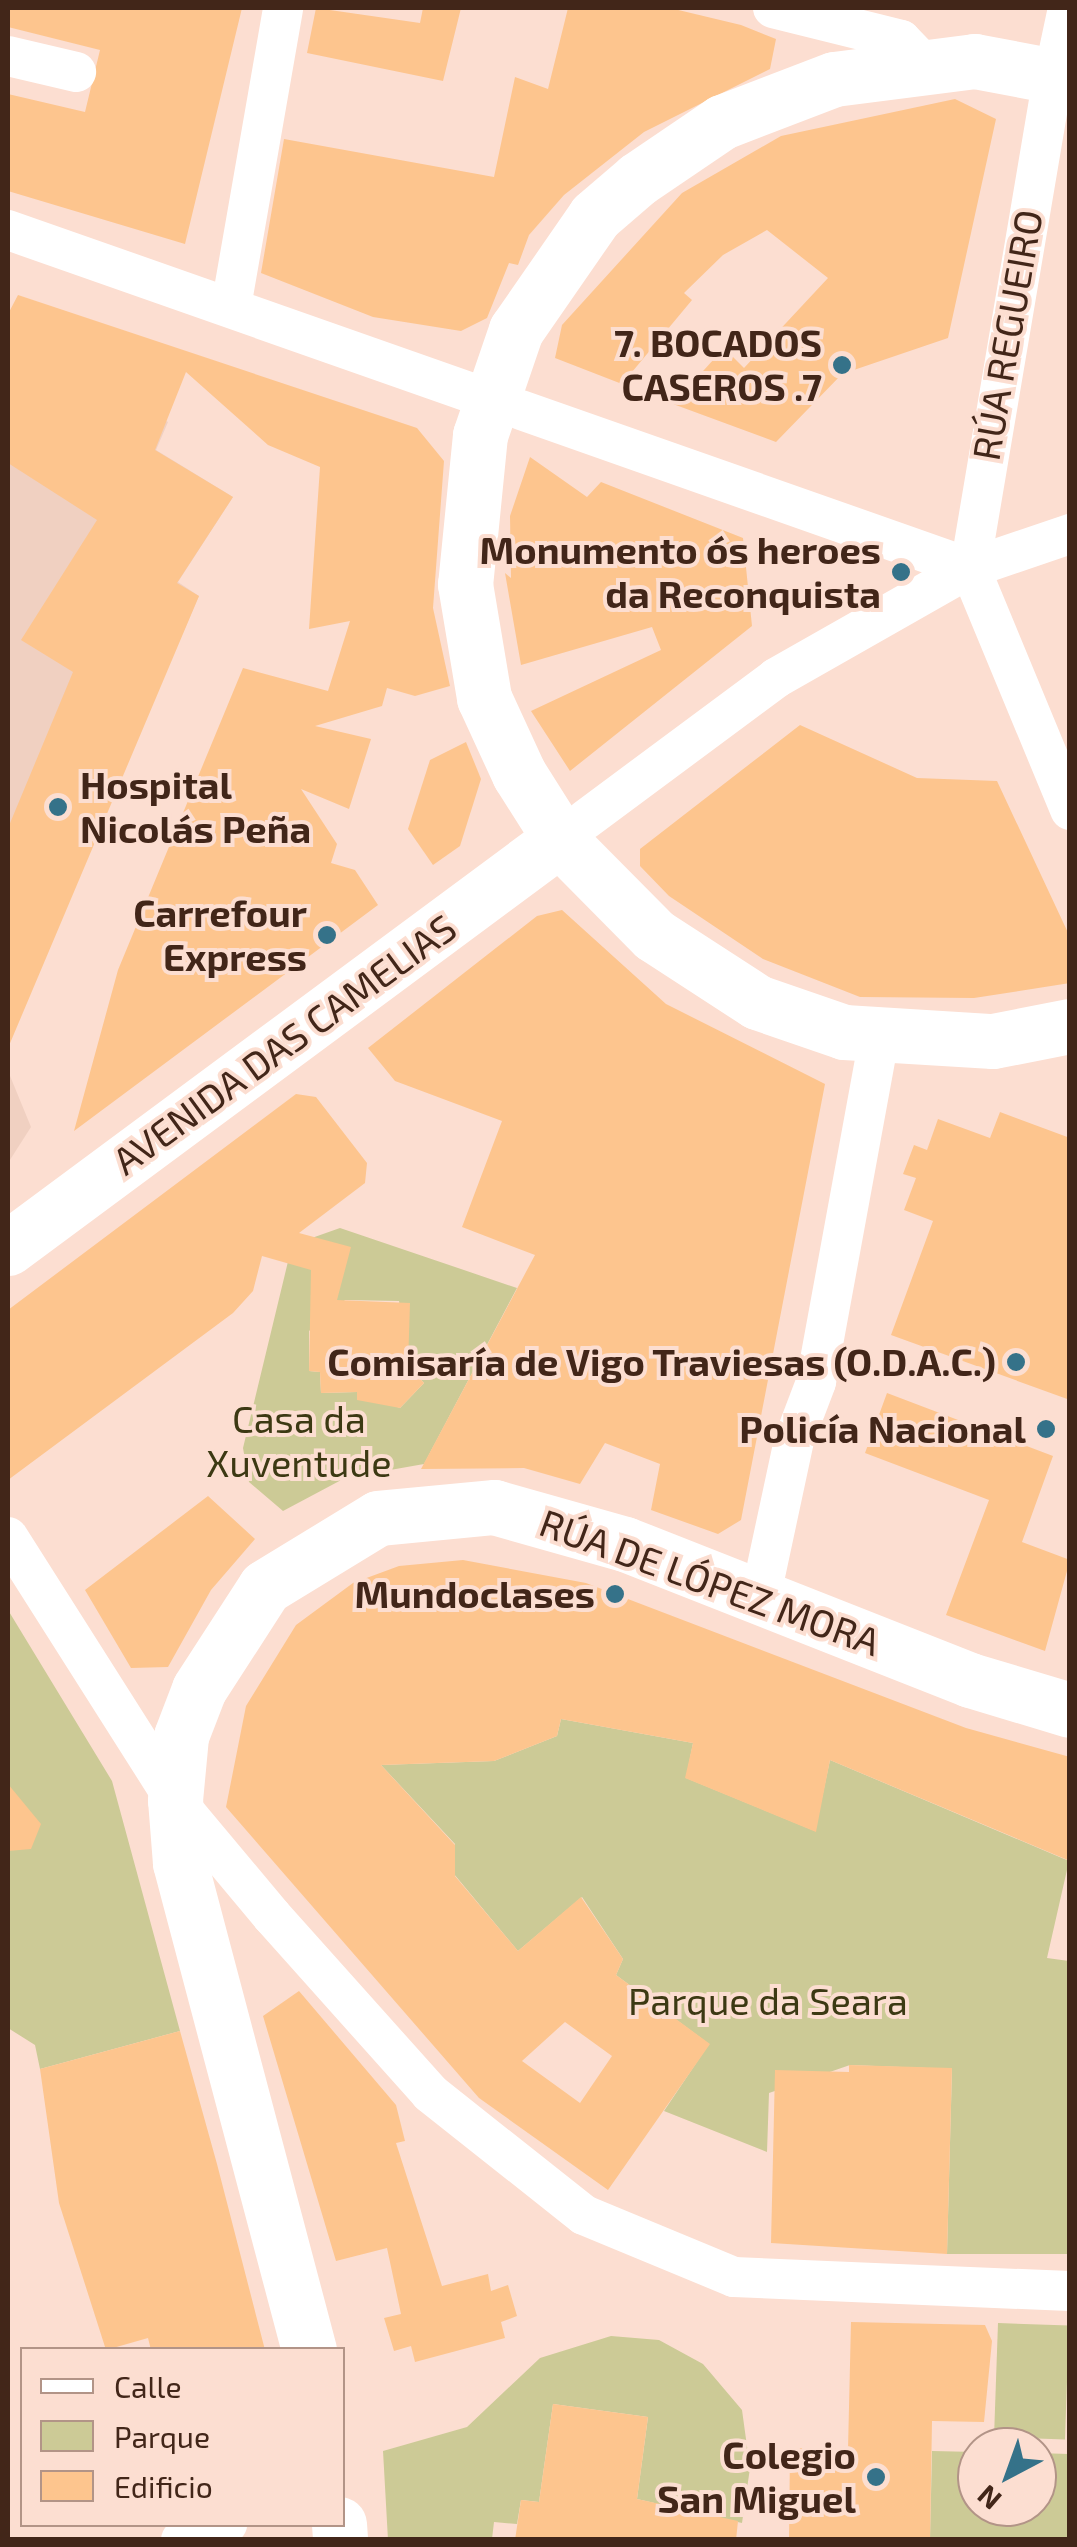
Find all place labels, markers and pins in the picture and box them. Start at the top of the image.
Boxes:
place label: 7. BOCADOS CASEROS .7 [614,320,822,409]
marker: 7. BOCADOS CASEROS .7 [831,354,853,376]
place label: Monumento ós heroes da Reconquista [479,527,881,616]
marker: Monumento ós heroes da Reconquista [890,561,912,583]
place label: Hospital Nicolás Peña [80,762,311,852]
marker: Hospital Nicolás Peña [45,794,71,820]
place label: Carrefour Express [133,890,307,979]
marker: Carrefour Express [316,924,338,946]
place label: Comisaría de Vigo Traviesas (O.D.A.C.) [325,1339,996,1385]
marker: Comisaría de Vigo Traviesas (O.D.A.C.) [1005,1351,1027,1373]
place label: Policía Nacional [739,1406,1026,1452]
marker: Policía Nacional [1035,1418,1057,1440]
place label: Mundoclases [354,1571,595,1617]
marker: Mundoclases [604,1583,626,1605]
place label: Colegio San Miguel [657,2432,856,2522]
marker: Colegio San Miguel [865,2466,887,2488]

